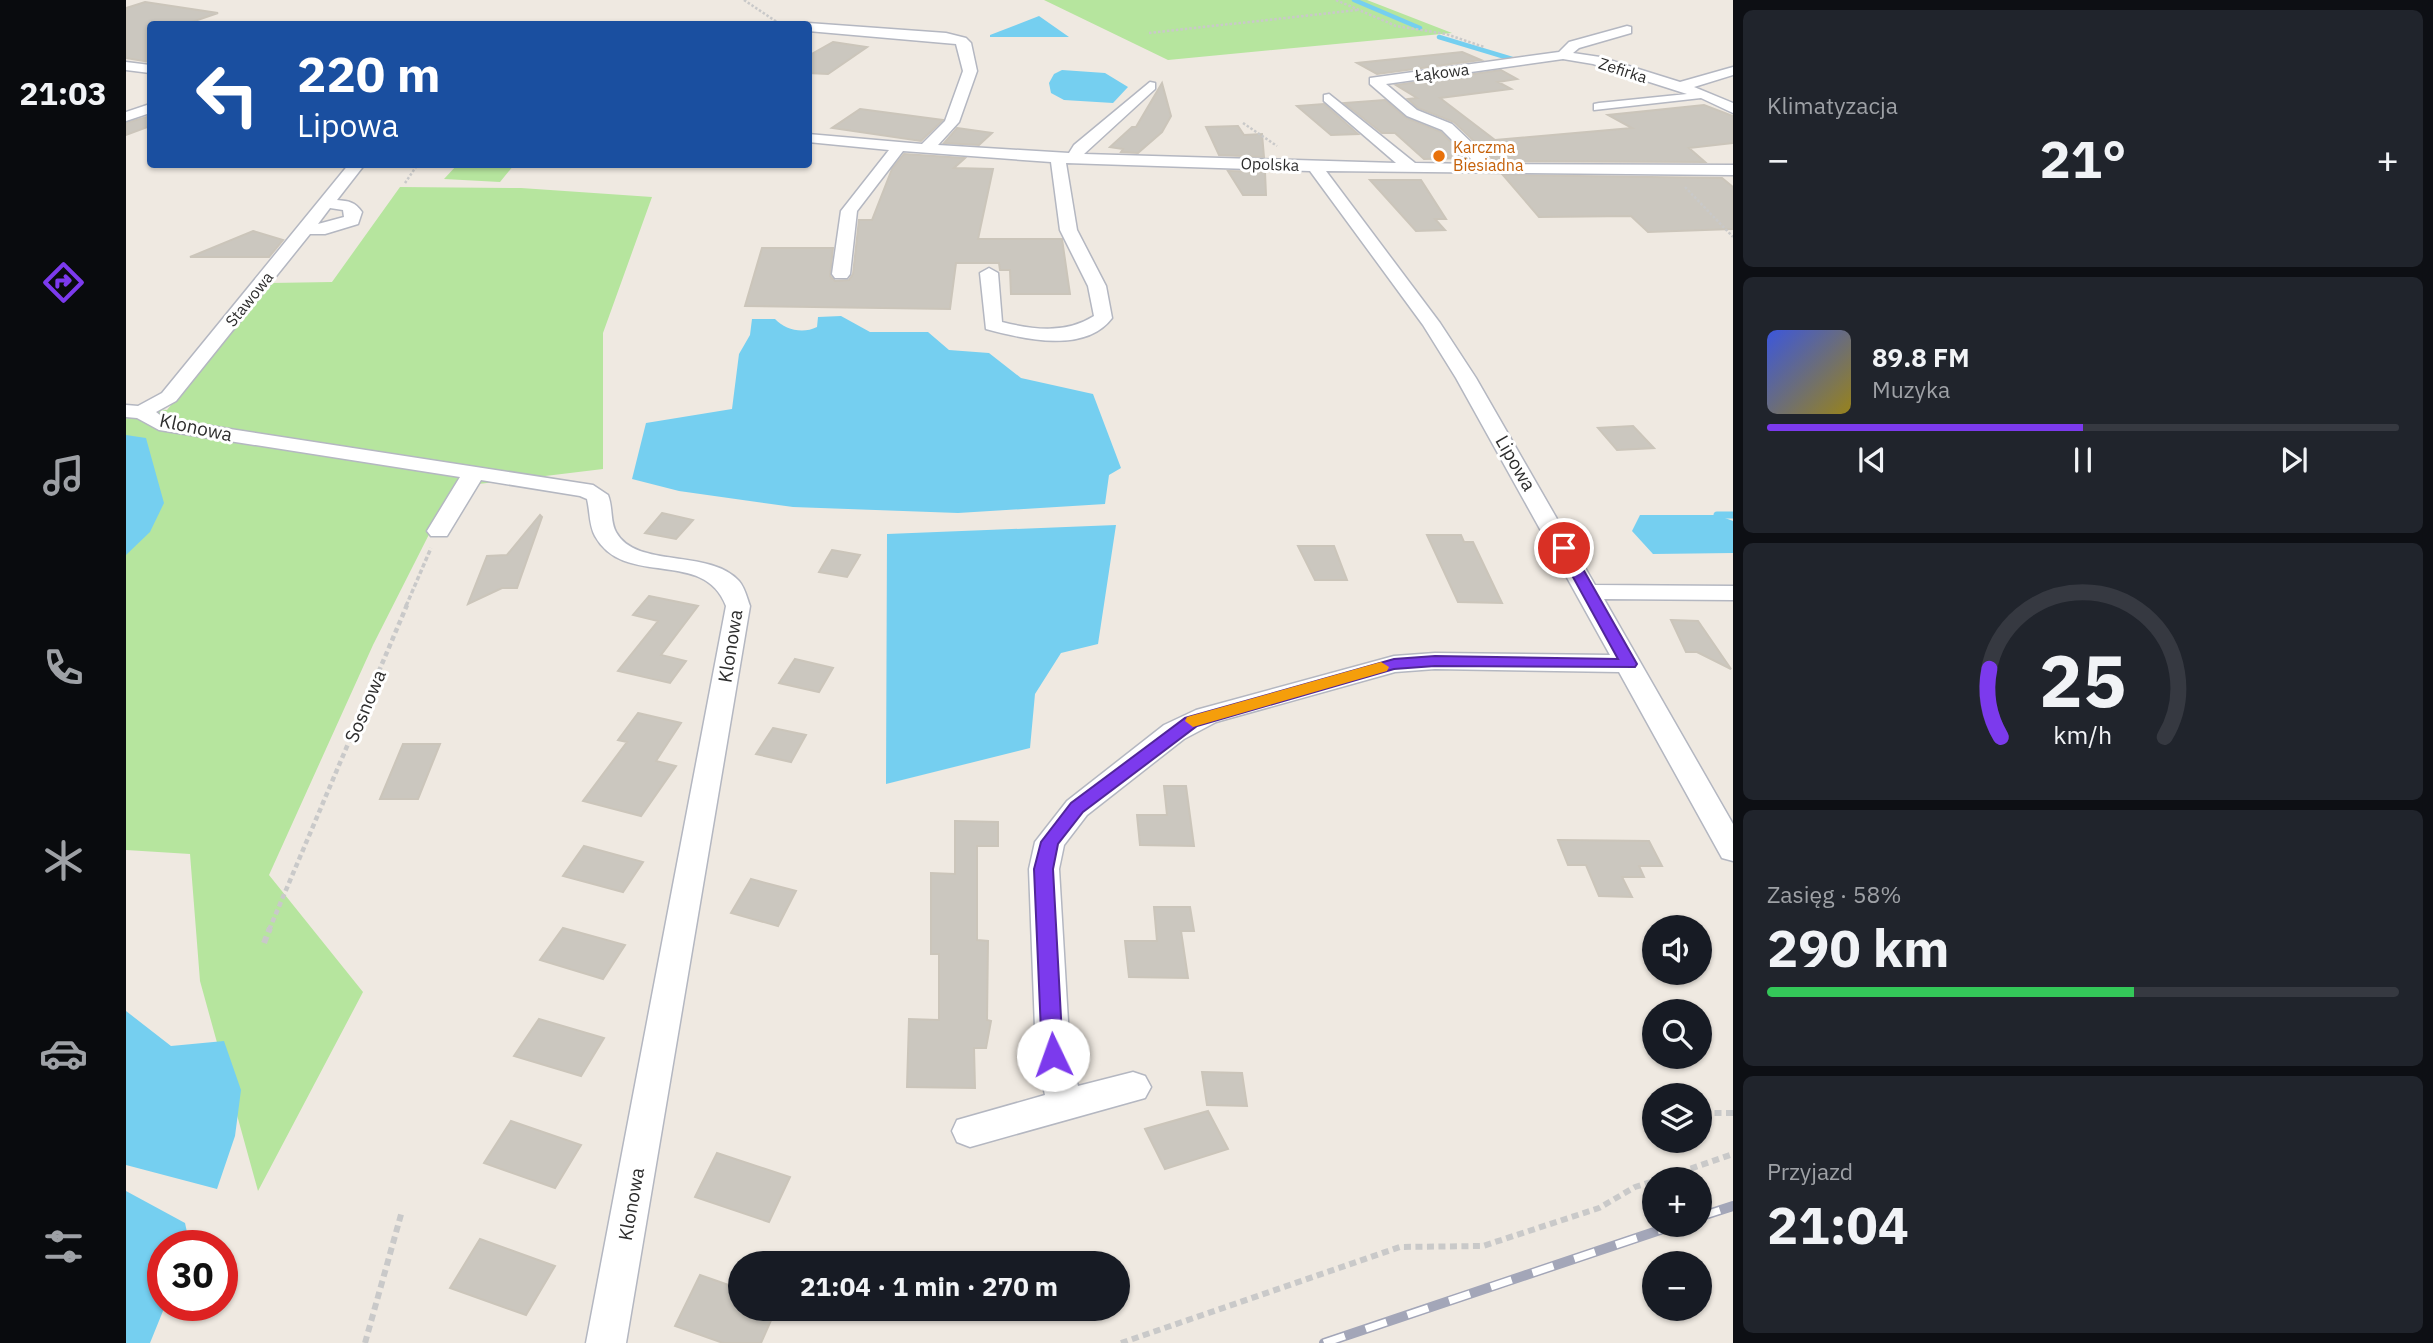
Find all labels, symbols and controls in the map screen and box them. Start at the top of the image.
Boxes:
text: 220 m [297,42,441,105]
icon: left [182,49,273,140]
street label: Zefirka [1596,53,1650,87]
street label: Łąkowa [1413,59,1471,85]
text: 21:03 [19,72,107,114]
text: Klimatyzacja [1767,90,1898,120]
text: Lipowa [297,104,399,146]
text: 21° [2040,125,2126,192]
text: − [1767,134,1790,183]
text: + [2376,134,2399,183]
place label: Karczma Biesiadna [1453,137,1524,175]
marker: Karczma Biesiadna [1431,148,1447,164]
street label: Opolska [1240,153,1300,175]
icon: directions [39,258,88,307]
street label: Stawowa [221,267,278,331]
text: 89.8 FM [1872,340,1970,374]
text: Muzyka [1872,374,1950,404]
street label: Klonowa [157,408,235,446]
street label: Lipowa [1491,431,1541,495]
icon: previous [1853,441,1891,479]
icon: pause [2064,441,2102,479]
icon: next [2275,441,2313,479]
icon: music [39,451,88,500]
pin [1534,518,1594,578]
icon: arrive [1545,529,1583,567]
street label: Klonowa [712,608,748,684]
text: 25 [2039,633,2127,728]
icon: phone [39,643,88,692]
street label: Sosnowa [339,666,391,746]
text: km/h [2054,718,2112,751]
icon: climate [39,836,88,885]
text: Zasięg · 58% [1767,879,1902,909]
text: 290 km [1767,914,1949,981]
map controls [1642,915,1712,1321]
button: sound [1642,915,1712,985]
button: search [1642,999,1712,1069]
position arrow [1016,1018,1090,1092]
icon: car [39,1029,88,1078]
button: layers [1642,1083,1712,1153]
text: Przyjazd [1767,1156,1853,1186]
street label: Klonowa [613,1166,649,1242]
button: + [1642,1167,1712,1237]
text: 21:04 [1767,1191,1909,1258]
icon: filters [39,1222,88,1271]
speed limit sign: 30 [147,1230,238,1321]
button: − [1642,1251,1712,1321]
text: 21:04 · 1 min · 270 m [800,1269,1058,1303]

